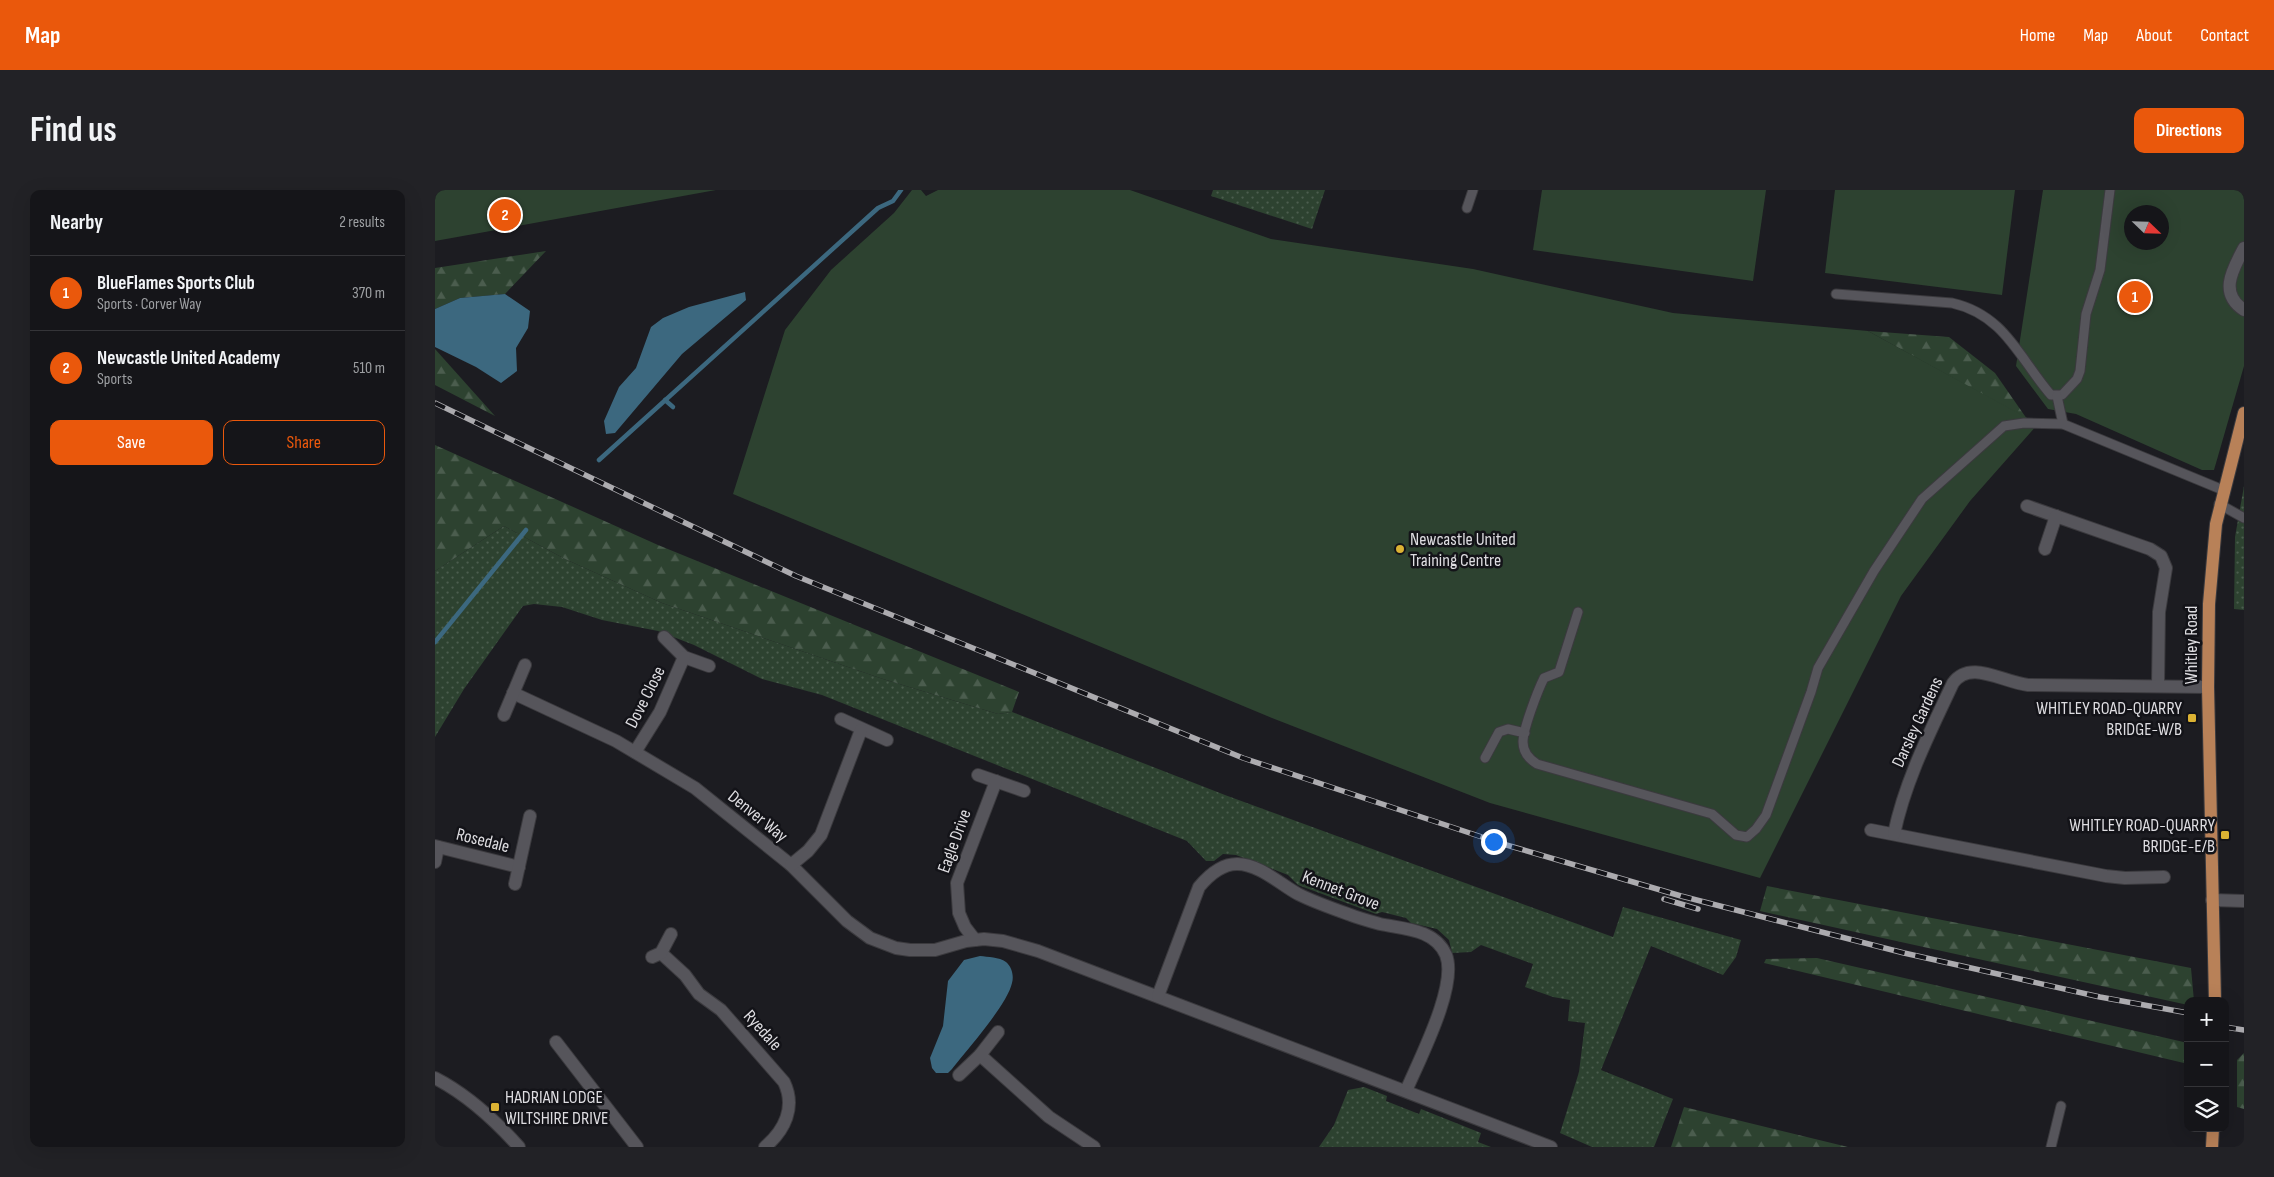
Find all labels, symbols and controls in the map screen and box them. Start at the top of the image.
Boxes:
text: Map [25,21,60,50]
text: Home [2020,25,2055,46]
text: Map [2083,25,2108,46]
text: About [2136,25,2172,46]
text: Contact [2200,25,2249,46]
button: Directions [2134,108,2244,153]
text: Find us [30,109,117,152]
pin: 2 [489,196,521,234]
north arrow [2124,205,2169,250]
text: Nearby [50,210,103,235]
text: 2 results [339,213,385,232]
text: BlueFlames Sports Club [97,272,255,295]
pin: 1 [2119,278,2151,316]
text: 1 [63,284,69,303]
text: 370 m [352,284,385,303]
text: Sports · Corver Way [97,295,202,314]
text: Newcastle United Academy [97,347,280,370]
text: 2 [62,359,70,378]
text: 510 m [353,359,385,378]
text: Sports [97,370,132,389]
button: Save [50,420,213,465]
button: Share [223,420,385,465]
place label: Newcastle United Training Centre [1410,529,1516,571]
marker: Newcastle United Training Centre [1394,543,1406,555]
street label: Whitley Road [2181,606,2202,684]
street label: Dove Close [621,663,670,732]
street label: Darsley Gardens [1887,674,1947,771]
place label: WHITLEY ROAD-QUARRY BRIDGE-W/B [2036,698,2182,740]
marker: WHITLEY ROAD-QUARRY BRIDGE-W/B [2186,712,2198,724]
street label: Denver Way [724,786,792,847]
street label: Eagle Drive [933,807,976,876]
place label: WHITLEY ROAD-QUARRY BRIDGE-E/B [2069,815,2215,857]
street label: Rosedale [454,824,512,857]
your location [1481,829,1507,855]
marker: WHITLEY ROAD-QUARRY BRIDGE-E/B [2219,829,2231,841]
street label: Kennet Grove [1299,866,1383,915]
map controls [2184,997,2229,1132]
button: + [2184,997,2229,1042]
street label: Ryedale [739,1006,786,1055]
button: − [2184,1042,2229,1087]
place label: HADRIAN LODGE WILTSHIRE DRIVE [505,1087,608,1129]
button: layers [2184,1087,2229,1132]
marker: HADRIAN LODGE WILTSHIRE DRIVE [489,1101,501,1113]

